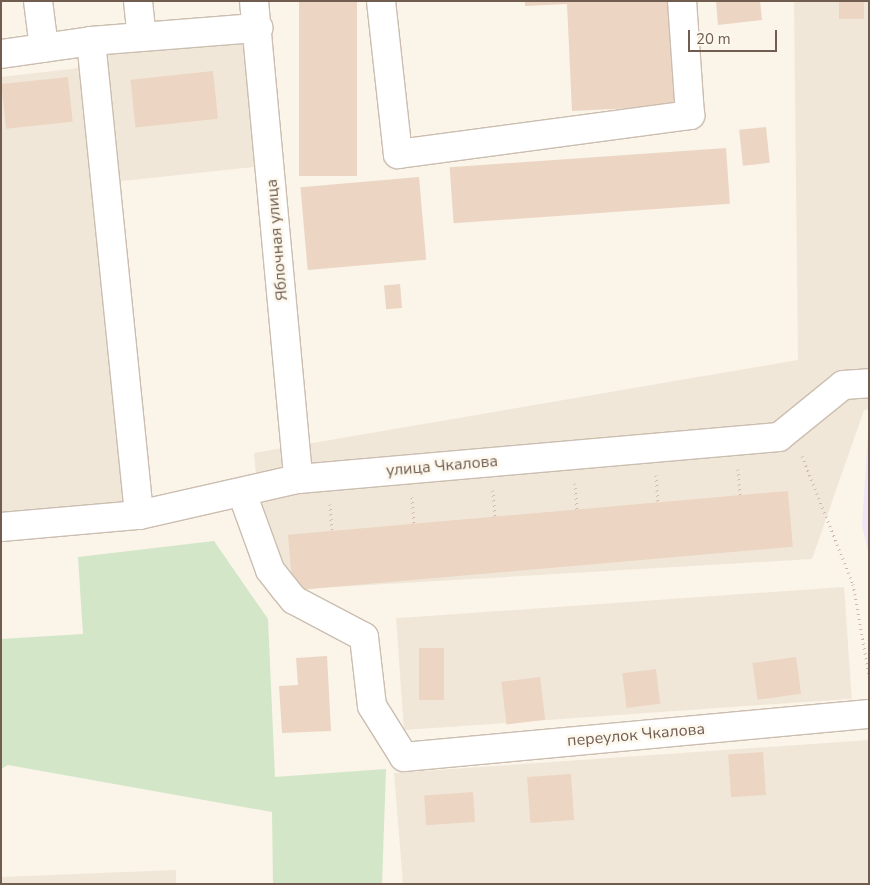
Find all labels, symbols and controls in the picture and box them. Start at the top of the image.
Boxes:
scale bar [690,20,779,52]
text: 20 m [696,29,731,49]
street label: Яблочная улица [262,178,292,302]
street label: улица Чкалова [385,452,499,480]
street label: переулок Чкалова [566,719,706,751]

